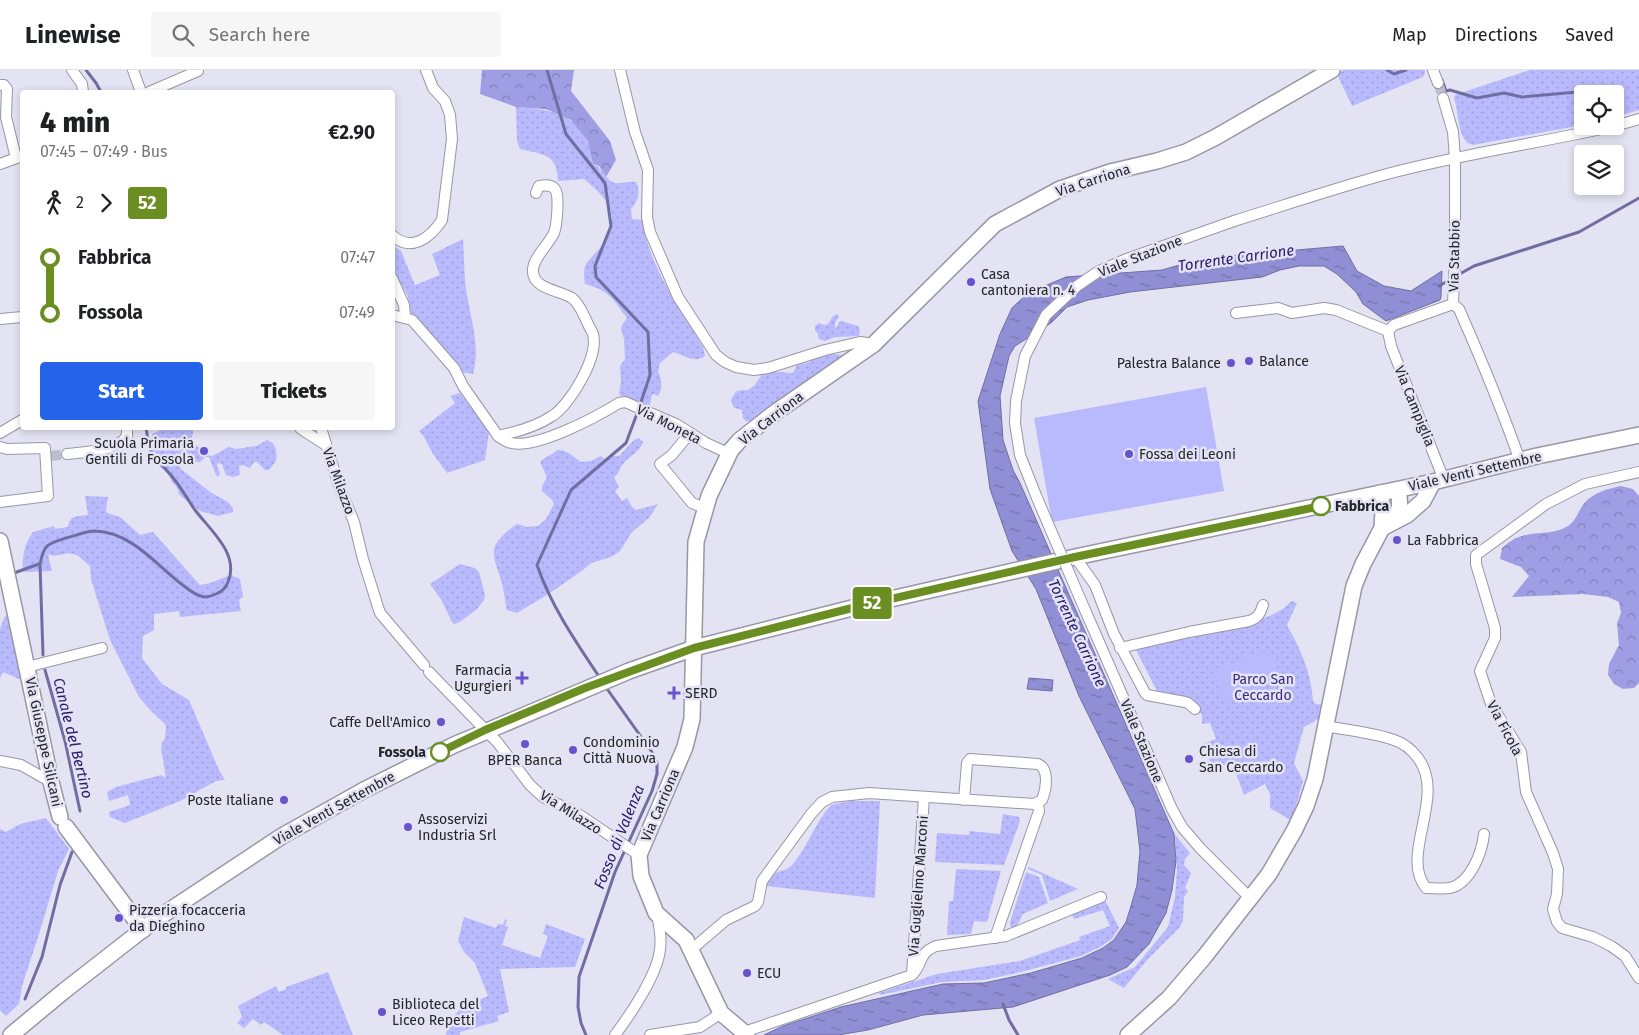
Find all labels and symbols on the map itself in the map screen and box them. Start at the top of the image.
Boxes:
street label: Via Carriona [1054,160,1132,200]
street label: Via Stabbio [1445,220,1464,292]
street label: Viale Stazione [1096,232,1185,281]
water label: Torrente Carrione [1177,241,1295,275]
place label: Casa cantoniera n. 4 [981,266,1076,299]
marker: Casa cantoniera n. 4 [965,276,977,288]
place label: Balance [1259,353,1309,370]
place label: Palestra Balance [1117,355,1221,372]
marker: Balance [1243,355,1255,367]
marker: Palestra Balance [1225,357,1237,369]
street label: Via Campiglia [1391,363,1438,449]
street label: Via Carriona [736,388,807,449]
street label: Via Moneta [633,401,704,448]
place label: Scuola Primaria Gentili di Fossola [85,435,194,468]
marker: Scuola Primaria Gentili di Fossola [198,445,210,457]
street label: Via Milazzo [319,445,358,517]
place label: Fossa dei Leoni [1139,446,1236,463]
marker: Fossa dei Leoni [1123,448,1135,460]
street label: Viale Venti Settembre [1407,448,1543,495]
marker: Fabbrica [1311,496,1331,516]
place label: Fabbrica [1335,498,1389,515]
place label: La Fabbrica [1407,532,1479,549]
marker: La Fabbrica [1391,534,1403,546]
water label: Torrente Carrione [1044,576,1110,690]
line badge: 52 [850,587,894,619]
place label: Farmacia Ugurgieri [454,662,512,695]
park label: Parco San Ceccardo [1232,671,1294,704]
marker: Farmacia Ugurgieri [516,672,528,684]
street label: Via Giuseppe Silicani [21,676,66,808]
water label: Canale del Bertino [49,676,97,800]
place label: SERD [685,685,718,702]
marker: SERD [667,686,681,700]
street label: Viale Stazione [1116,697,1167,785]
street label: Via Ficola [1483,698,1526,759]
place label: Caffe Dell'Amico [329,714,431,731]
marker: Caffe Dell'Amico [435,716,447,728]
place label: Condominio Città Nuova [583,734,660,767]
marker: BPER Banca [519,738,531,750]
marker: Fossola [430,742,450,762]
place label: Chiesa di San Ceccardo [1199,743,1283,776]
place label: Fossola [378,744,426,761]
marker: Condominio Città Nuova [567,744,579,756]
place label: BPER Banca [488,752,562,769]
marker: Chiesa di San Ceccardo [1183,753,1195,765]
street label: Via Carriona [638,766,683,844]
street label: Viale Venti Settembre [271,768,398,849]
water label: Fosso di Valenza [590,782,648,892]
street label: Via Milazzo [537,787,605,838]
place label: Poste Italiane [187,792,274,809]
marker: Poste Italiane [278,794,290,806]
place label: Assoservizi Industria Srl [418,811,496,844]
street label: Via Guglielmo Marconi [905,815,932,957]
marker: Assoservizi Industria Srl [402,821,414,833]
place label: Pizzeria focacceria da Dieghino [129,902,246,935]
marker: Pizzeria focacceria da Dieghino [113,912,125,924]
place label: ECU [757,965,781,982]
marker: ECU [741,967,753,979]
place label: Biblioteca del Liceo Repetti [392,996,479,1029]
marker: Biblioteca del Liceo Repetti [376,1006,388,1018]

